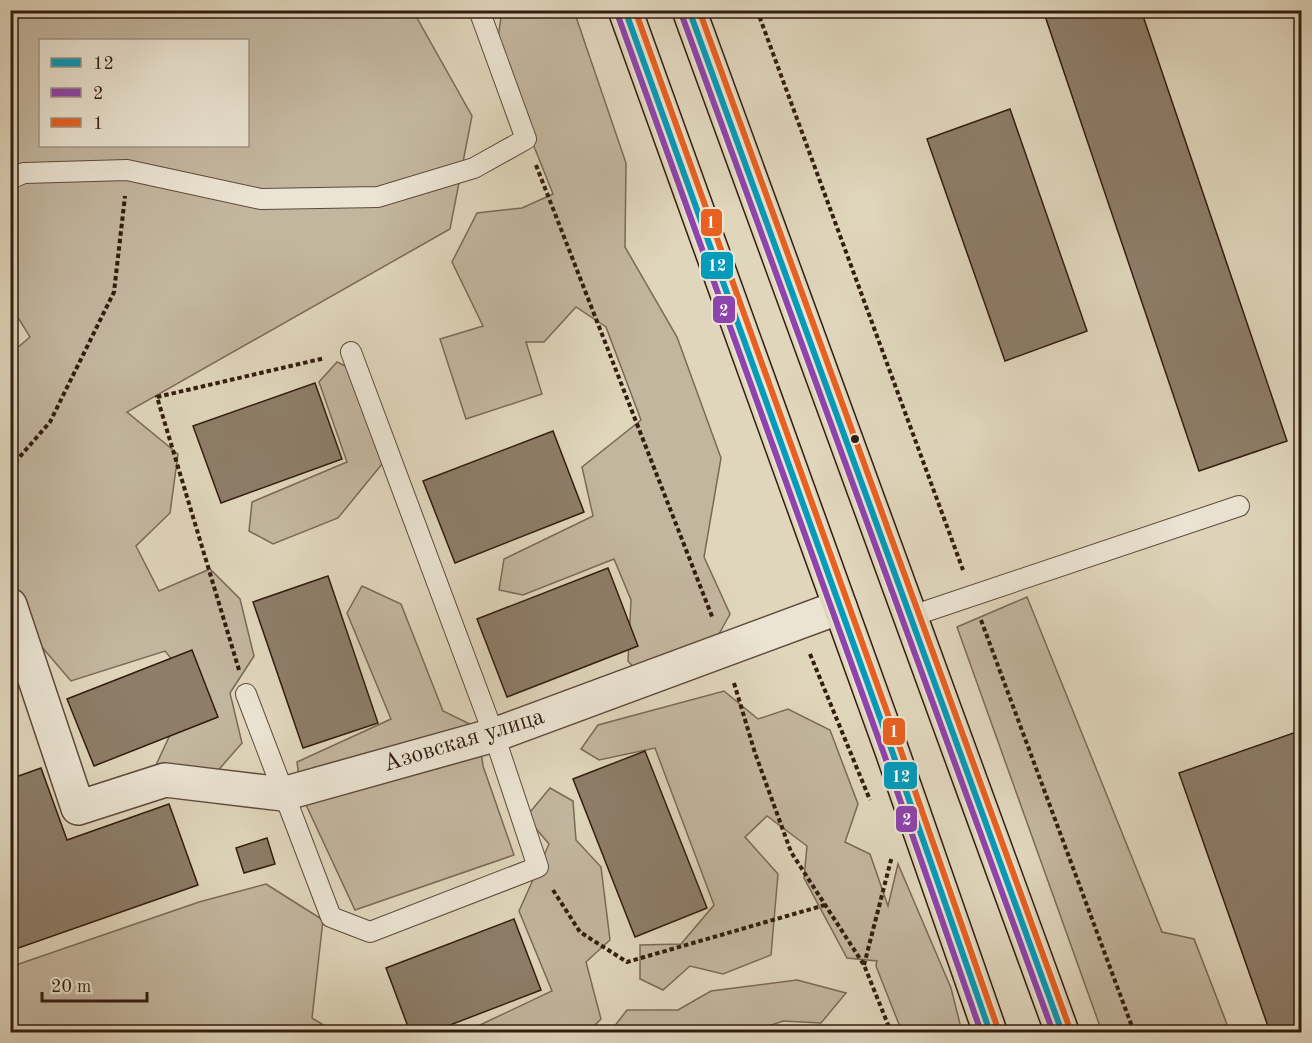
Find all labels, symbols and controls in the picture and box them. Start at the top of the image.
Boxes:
legend [39,39,249,147]
text: 12 [93,55,114,73]
text: 2 [93,85,103,103]
text: 1 [93,115,103,133]
line badge: 1 [700,208,723,237]
text: 1 [706,216,716,232]
line badge: 12 [700,251,734,280]
text: 12 [708,259,726,275]
line badge: 2 [712,295,736,324]
text: 2 [719,304,729,320]
unlabelled marker [849,433,861,445]
street label: Азовская улица [381,705,548,777]
line badge: 1 [882,717,906,746]
text: 1 [889,725,899,741]
line badge: 12 [883,761,918,790]
text: 12 [892,770,910,786]
line badge: 2 [895,805,918,833]
text: 2 [902,813,912,829]
scale bar [42,965,147,1003]
text: 20 m [51,978,91,996]

